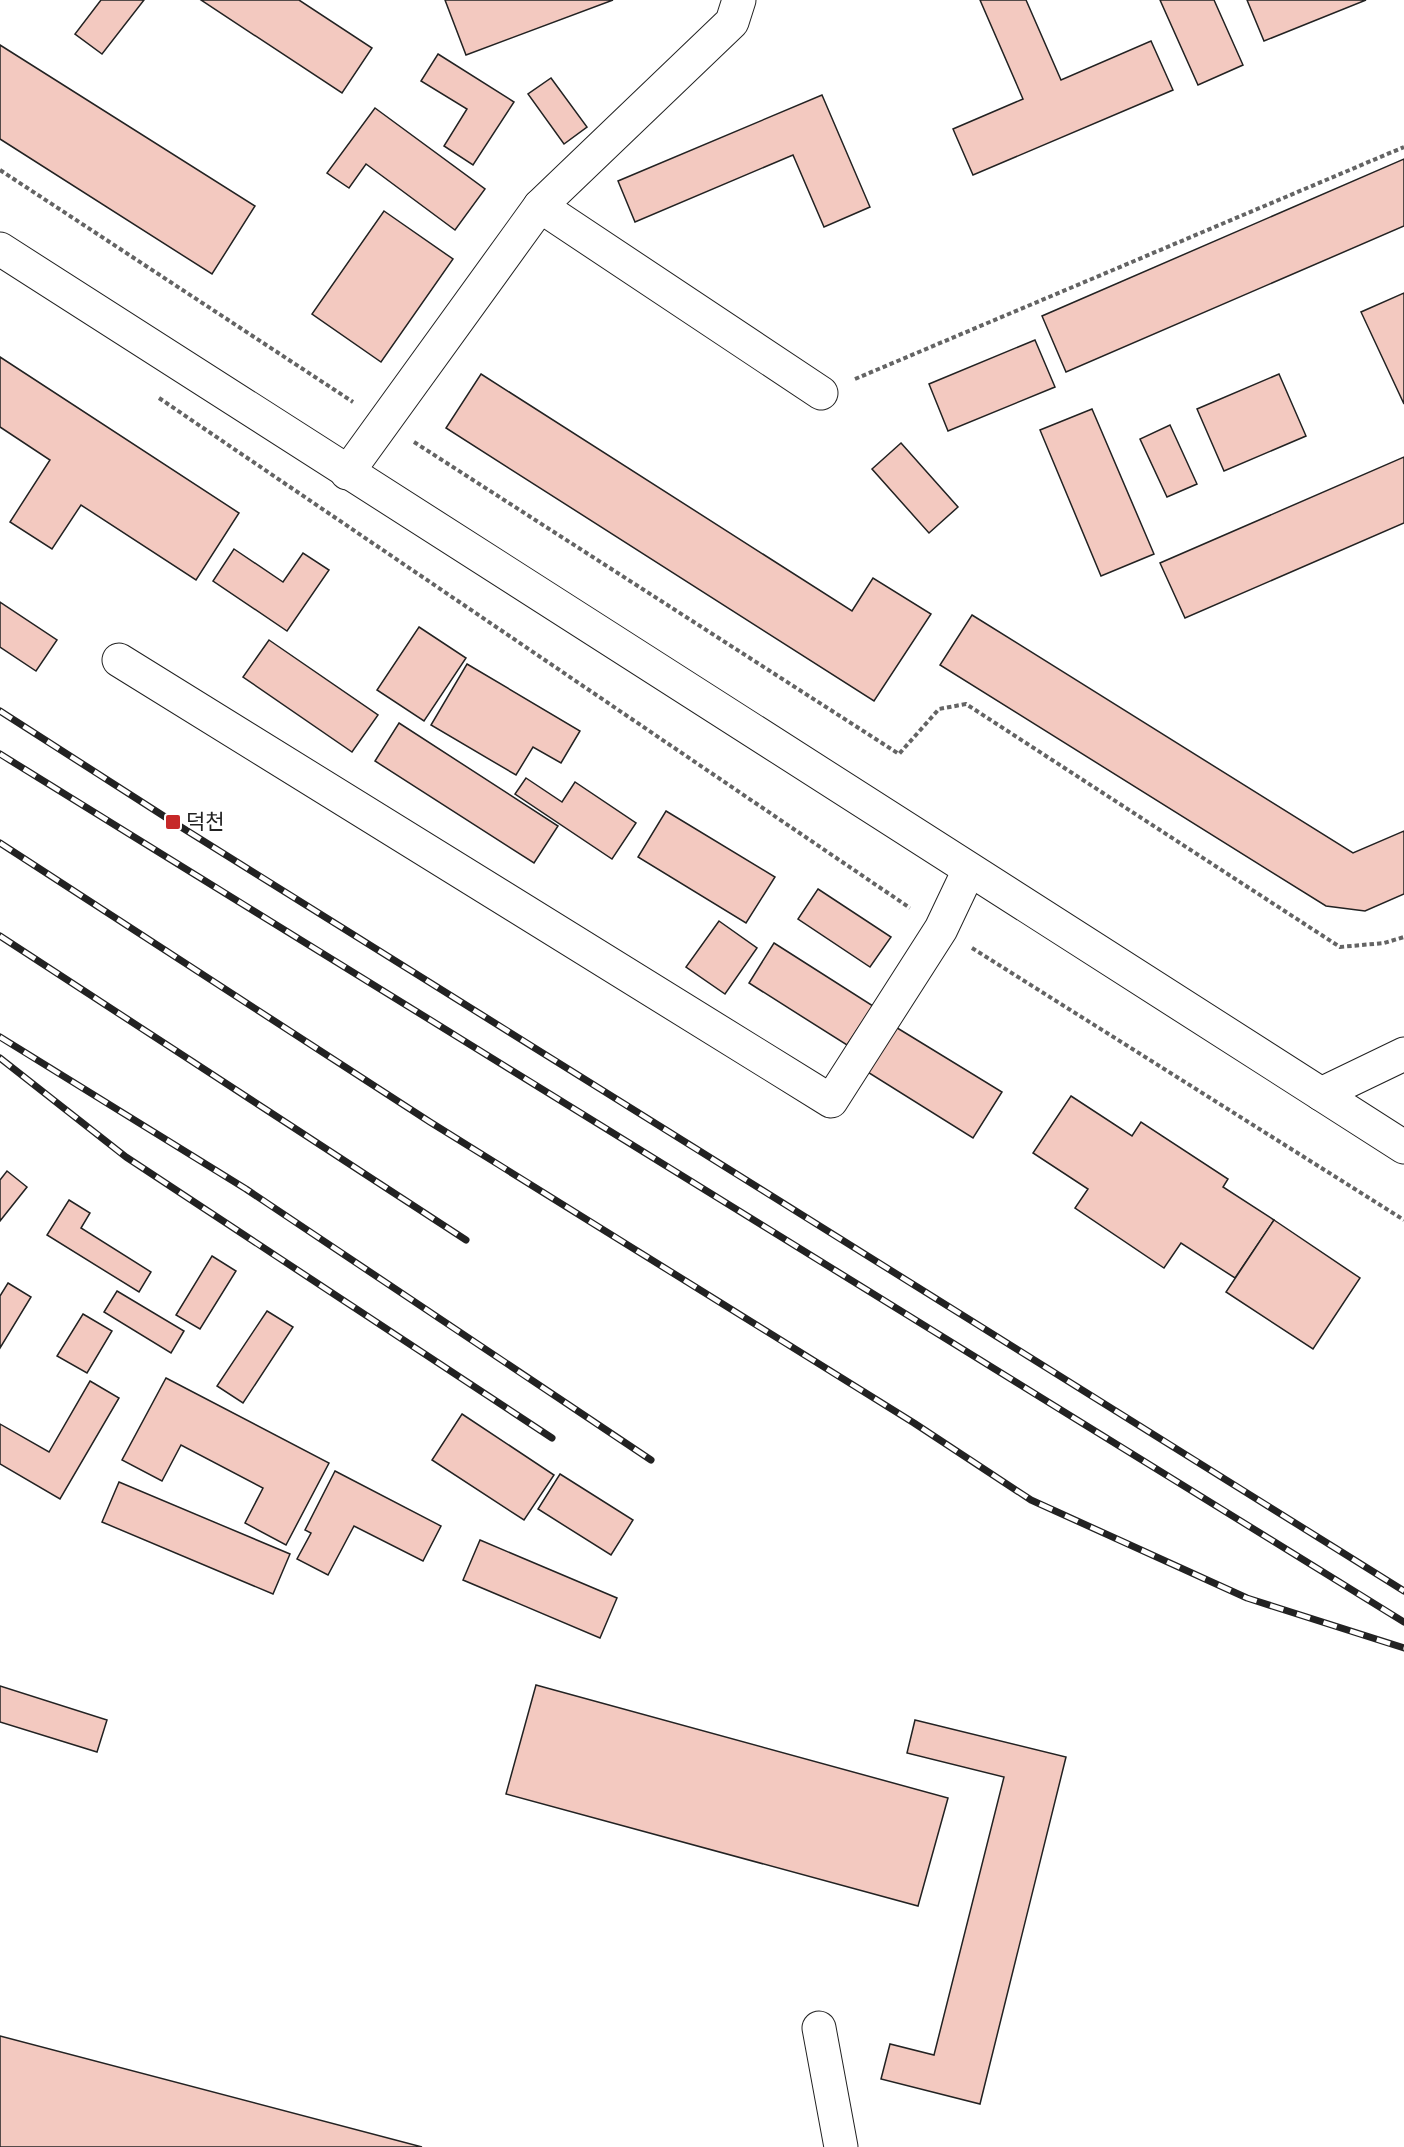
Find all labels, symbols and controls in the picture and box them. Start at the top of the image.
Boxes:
place label: 덕천 [186,808,225,835]
marker: 덕천 [164,813,182,831]

